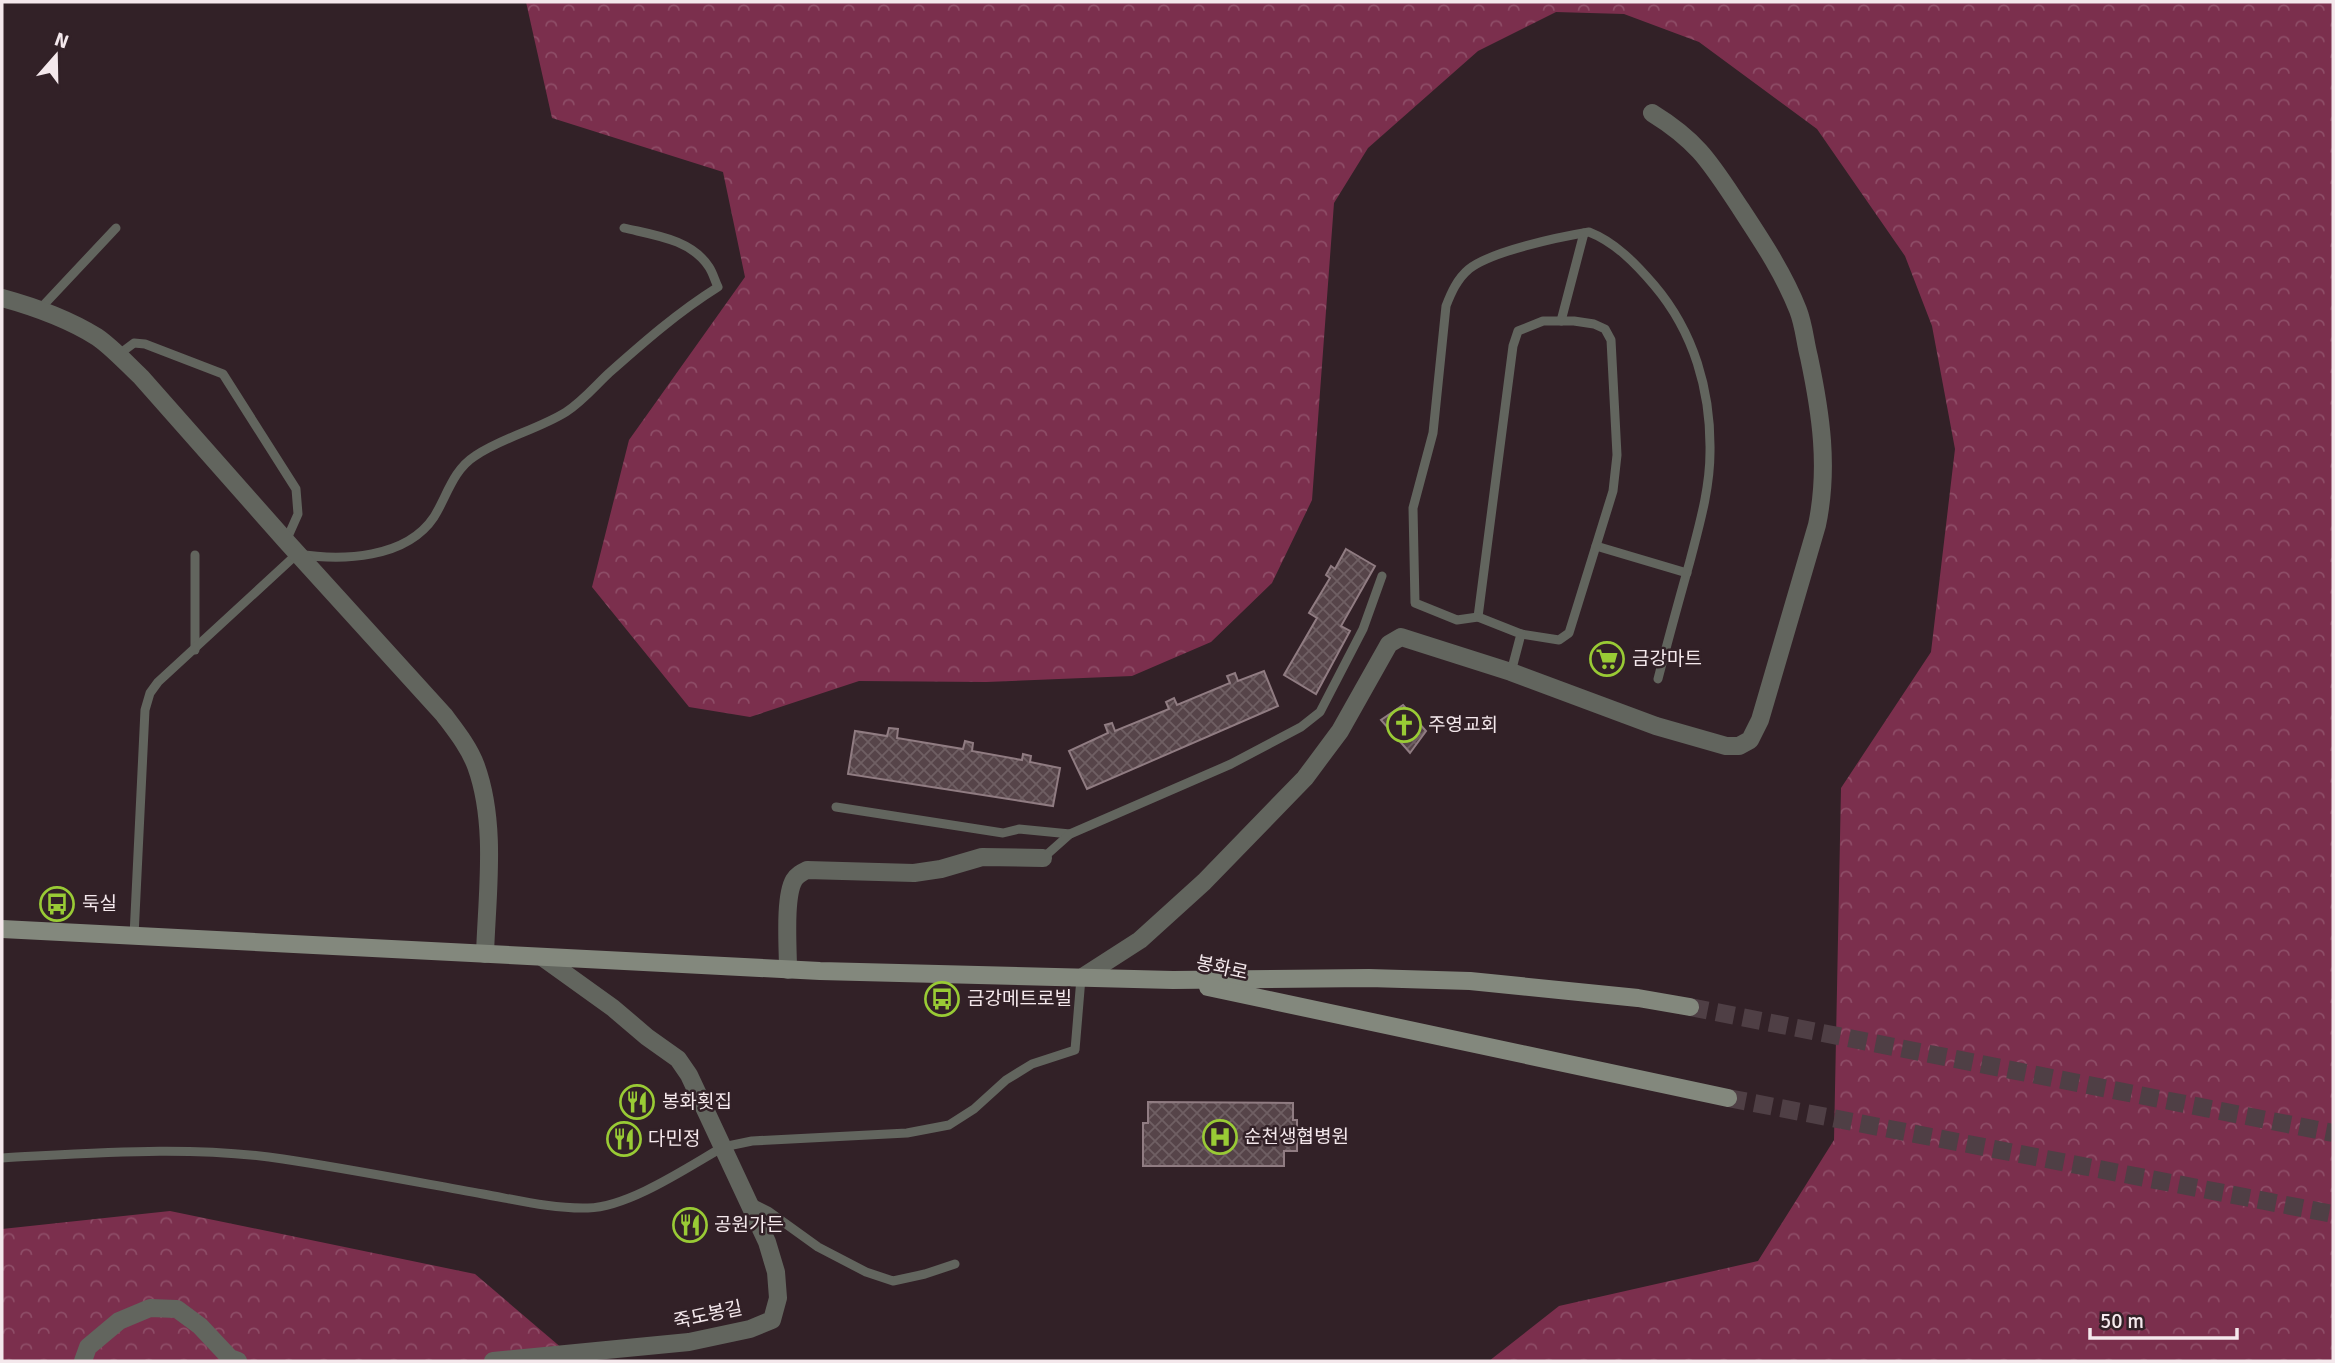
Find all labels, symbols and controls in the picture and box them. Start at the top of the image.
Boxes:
north arrow [21,21,91,91]
text: N [51,27,72,55]
supermarket icon: 금강마트 [1588,640,1626,678]
place label: 금강마트 [1632,647,1702,671]
church icon: 주영교회 [1385,706,1423,744]
place label: 주영교회 [1428,713,1498,737]
bus stop icon: 둑실 [38,885,76,923]
place label: 둑실 [82,892,117,916]
street label: 봉화로 [1194,951,1250,985]
bus stop icon: 금강메트로빌 [923,980,961,1018]
place label: 금강메트로빌 [967,987,1072,1011]
restaurant icon: 봉화횟집 [618,1083,656,1121]
place label: 봉화횟집 [662,1090,732,1114]
hospital icon: 순천생협병원 [1201,1118,1239,1156]
restaurant icon: 다민정 [605,1120,643,1158]
place label: 순천생협병원 [1244,1125,1349,1149]
place label: 다민정 [648,1127,700,1151]
restaurant icon: 공원가든 [671,1206,709,1244]
place label: 공원가든 [714,1213,784,1237]
street label: 죽도봉길 [671,1296,745,1334]
scale bar [2090,1296,2237,1340]
text: 50 m [2100,1308,2144,1334]

